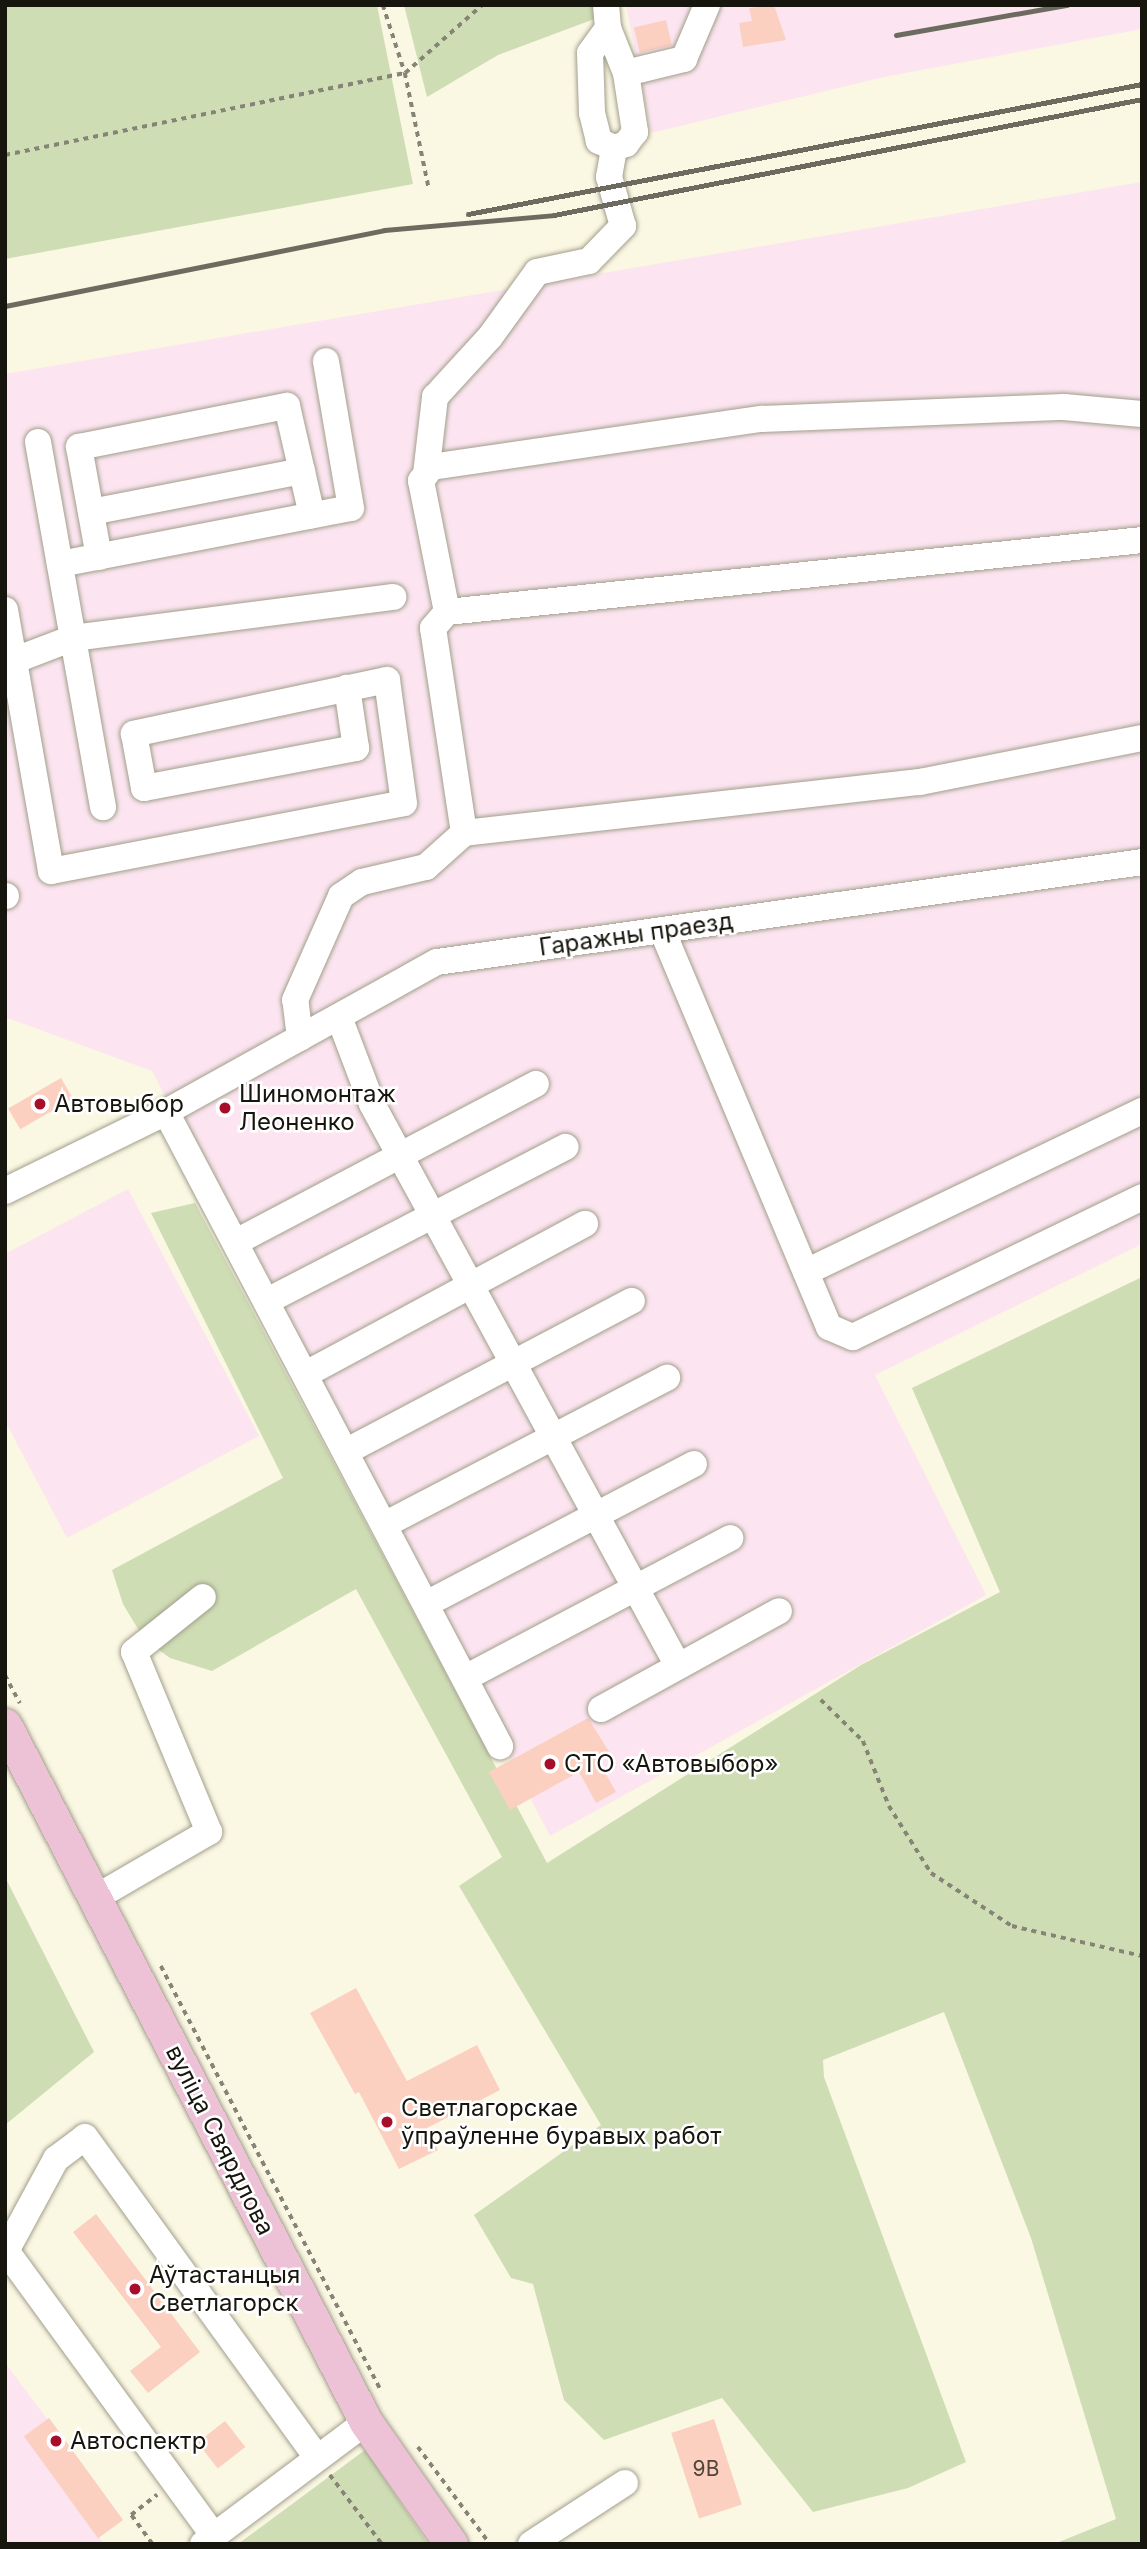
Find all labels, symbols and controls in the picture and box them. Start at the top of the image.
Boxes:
street label: Гаражны праезд [537,906,735,962]
place label: Шиномонтаж Леоненко [239,1080,396,1136]
place label: Автовыбор [54,1090,184,1118]
marker: Автовыбор [32,1096,48,1112]
marker: Шиномонтаж Леоненко [217,1100,233,1116]
place label: СТО «Автовыбор» [564,1750,778,1778]
marker: СТО «Автовыбор» [542,1756,558,1772]
street label: вуліца Свярдлова [160,2040,280,2240]
place label: Светлагорскае ўпраўленне буравых работ [401,2094,721,2150]
marker: Светлагорскае ўпраўленне буравых работ [379,2114,395,2130]
place label: Аўтастанцыя Светлагорск [149,2261,300,2317]
marker: Аўтастанцыя Светлагорск [127,2281,143,2297]
place label: Автоспектр [70,2427,206,2455]
marker: Автоспектр [48,2433,64,2449]
house number: 9В [693,2456,719,2482]

